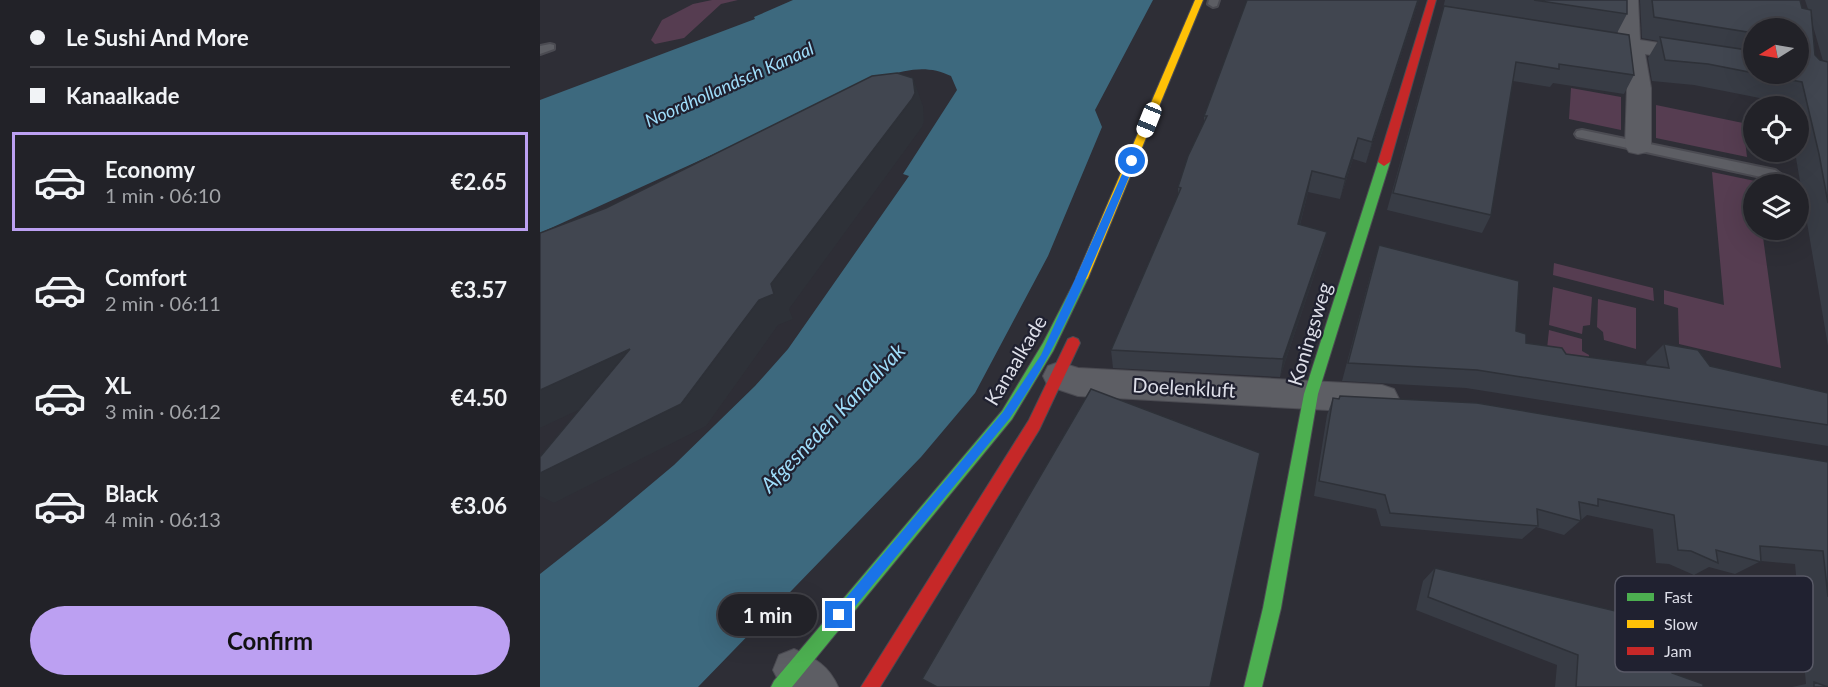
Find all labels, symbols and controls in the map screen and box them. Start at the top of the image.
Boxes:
north arrow [1743,18,1809,84]
map controls [1743,18,1809,240]
text: Le Sushi And More [66,24,249,51]
water label: Noordhollandsch Kanaal [641,37,817,131]
text: Kanaalkade [66,82,180,109]
button: locate [1743,96,1809,162]
car [1134,100,1164,140]
route start [1118,147,1145,174]
icon: car [33,155,87,209]
text: Economy [105,156,195,183]
text: €2.65 [451,168,507,195]
button: layers [1743,174,1809,240]
text: 1 min · 06:10 [105,183,221,207]
icon: car [33,263,87,317]
text: Comfort [105,264,187,291]
text: €3.57 [451,276,507,303]
street label: Koningsweg [1282,280,1336,388]
text: 2 min · 06:11 [105,291,221,315]
street label: Kanaalkade [979,311,1051,409]
water label: Afgesneden Kanaalvak [754,337,910,497]
icon: car [33,371,87,425]
text: XL [105,372,131,399]
street label: Doelenkluft [1132,372,1236,402]
text: €4.50 [451,384,507,411]
text: 3 min · 06:12 [105,399,221,423]
icon: car [33,479,87,533]
text: Black [105,480,158,507]
text: €3.06 [451,492,507,519]
text: 4 min · 06:13 [105,507,221,531]
legend [1615,576,1813,672]
text: Fast [1664,587,1693,606]
callout: 1 min [719,594,818,636]
route end [825,601,852,628]
text: 1 min [743,603,792,627]
button: Confirm [30,606,510,675]
text: Slow [1664,614,1698,633]
text: Jam [1664,641,1692,660]

